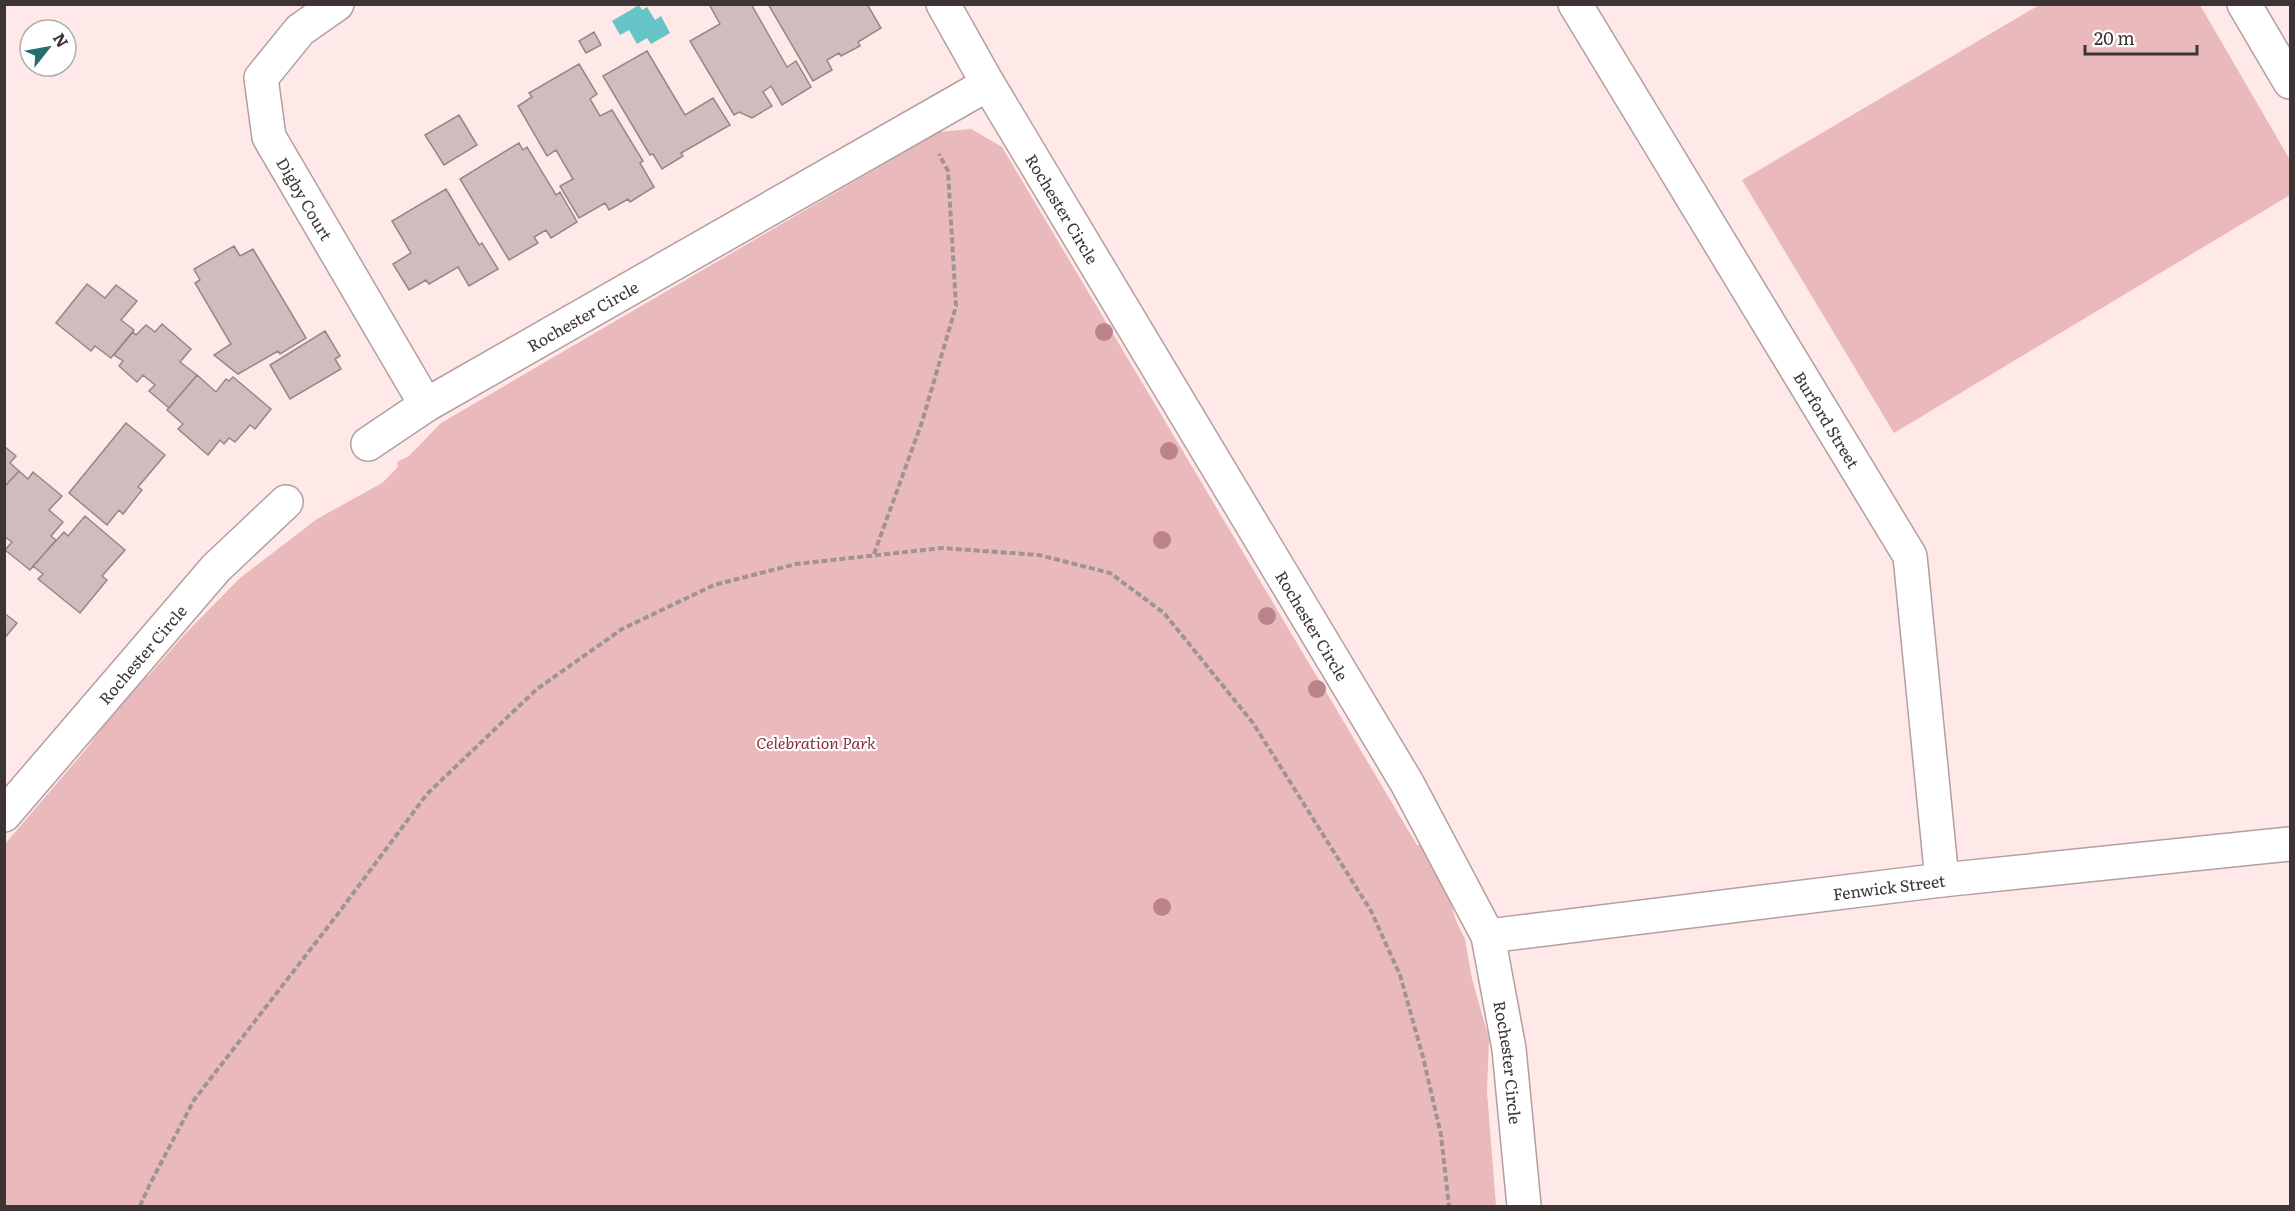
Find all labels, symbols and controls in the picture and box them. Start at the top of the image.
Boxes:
north arrow [18,18,78,78]
scale bar [2085,18,2198,56]
text: 20 m [2094,24,2135,51]
text: N [48,28,75,52]
street label: Rochester Circle [1020,149,1105,268]
street label: Digby Court [271,152,339,245]
street label: Rochester Circle [522,274,642,357]
street label: Burford Street [1788,366,1866,473]
street label: Rochester Circle [1270,566,1355,685]
street label: Rochester Circle [92,599,192,709]
park label: Celebration Park [756,730,876,754]
street label: Fenwick Street [1831,868,1947,905]
street label: Rochester Circle [1488,998,1528,1125]

